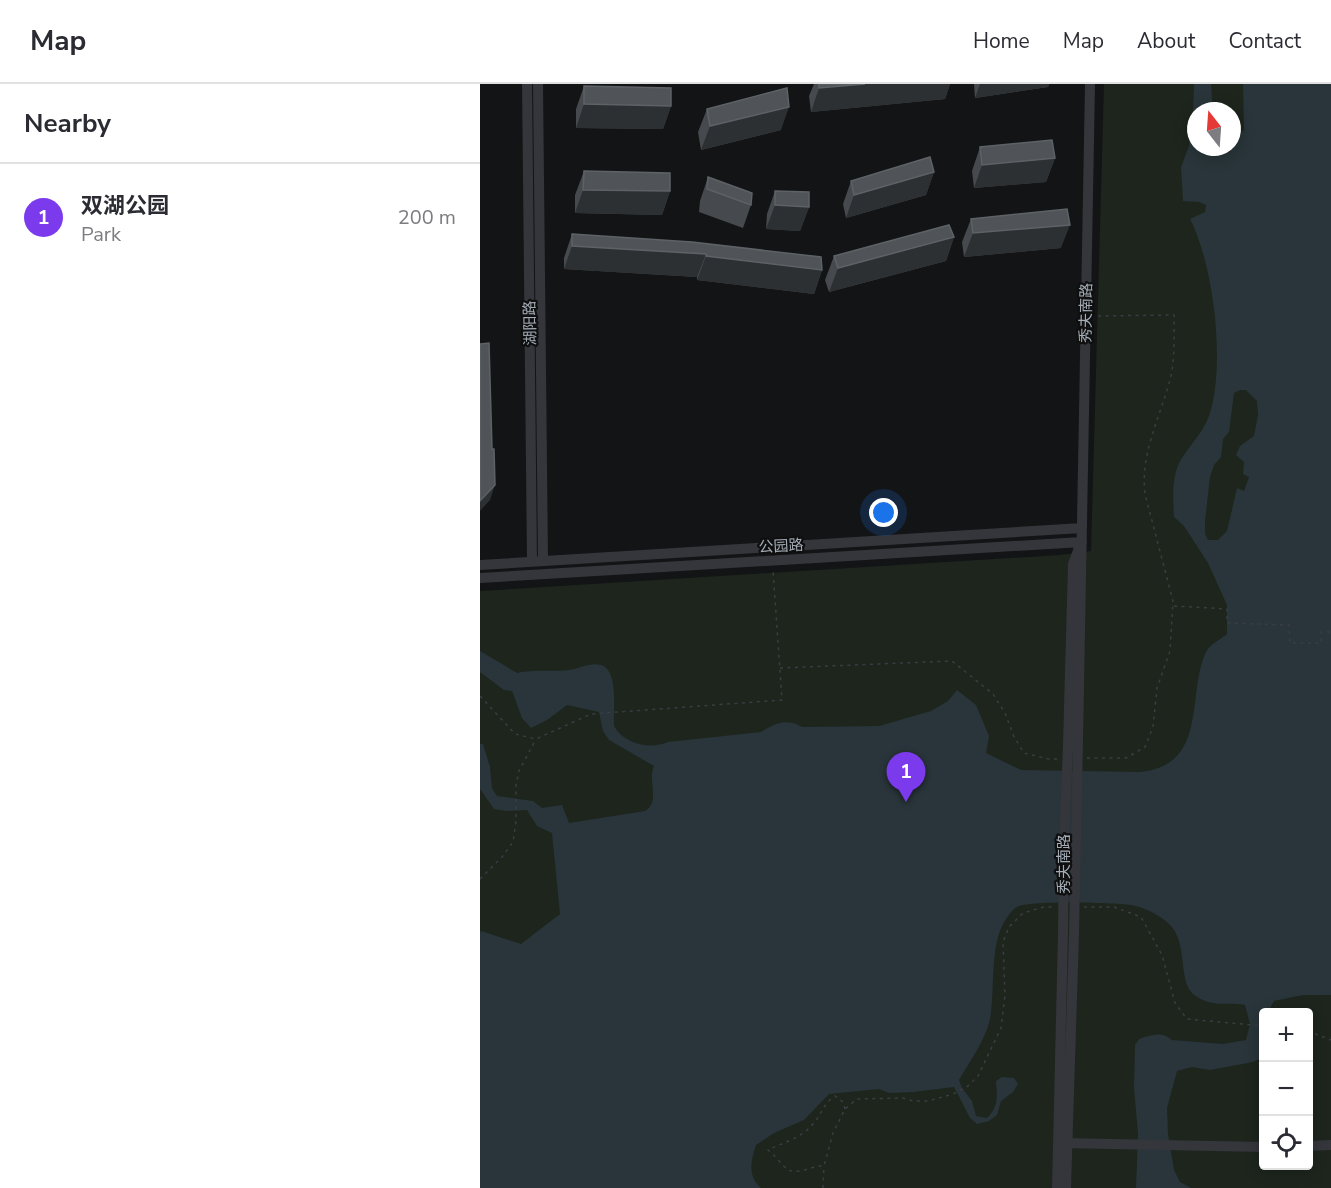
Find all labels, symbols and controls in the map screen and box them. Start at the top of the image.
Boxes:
text: Map [30,22,86,60]
text: Home [973,27,1030,55]
text: Map [1063,27,1104,55]
text: About [1137,27,1195,55]
text: Contact [1228,27,1301,55]
north arrow [1187,102,1241,156]
text: Nearby [24,106,111,141]
text: 双湖公园 [81,191,169,221]
text: 1 [38,204,50,231]
text: 200 m [398,204,456,231]
text: Park [81,221,121,248]
street label: 秀夫南路 [1075,283,1097,343]
street label: 湖阳路 [520,300,540,346]
your location [869,498,898,527]
street label: 公园路 [758,535,804,557]
pin: 1 [886,752,926,802]
street label: 秀夫南路 [1054,834,1074,894]
map controls [1259,1008,1313,1170]
button: + [1259,1008,1313,1062]
button: − [1259,1062,1313,1116]
button: locate [1259,1116,1313,1170]

